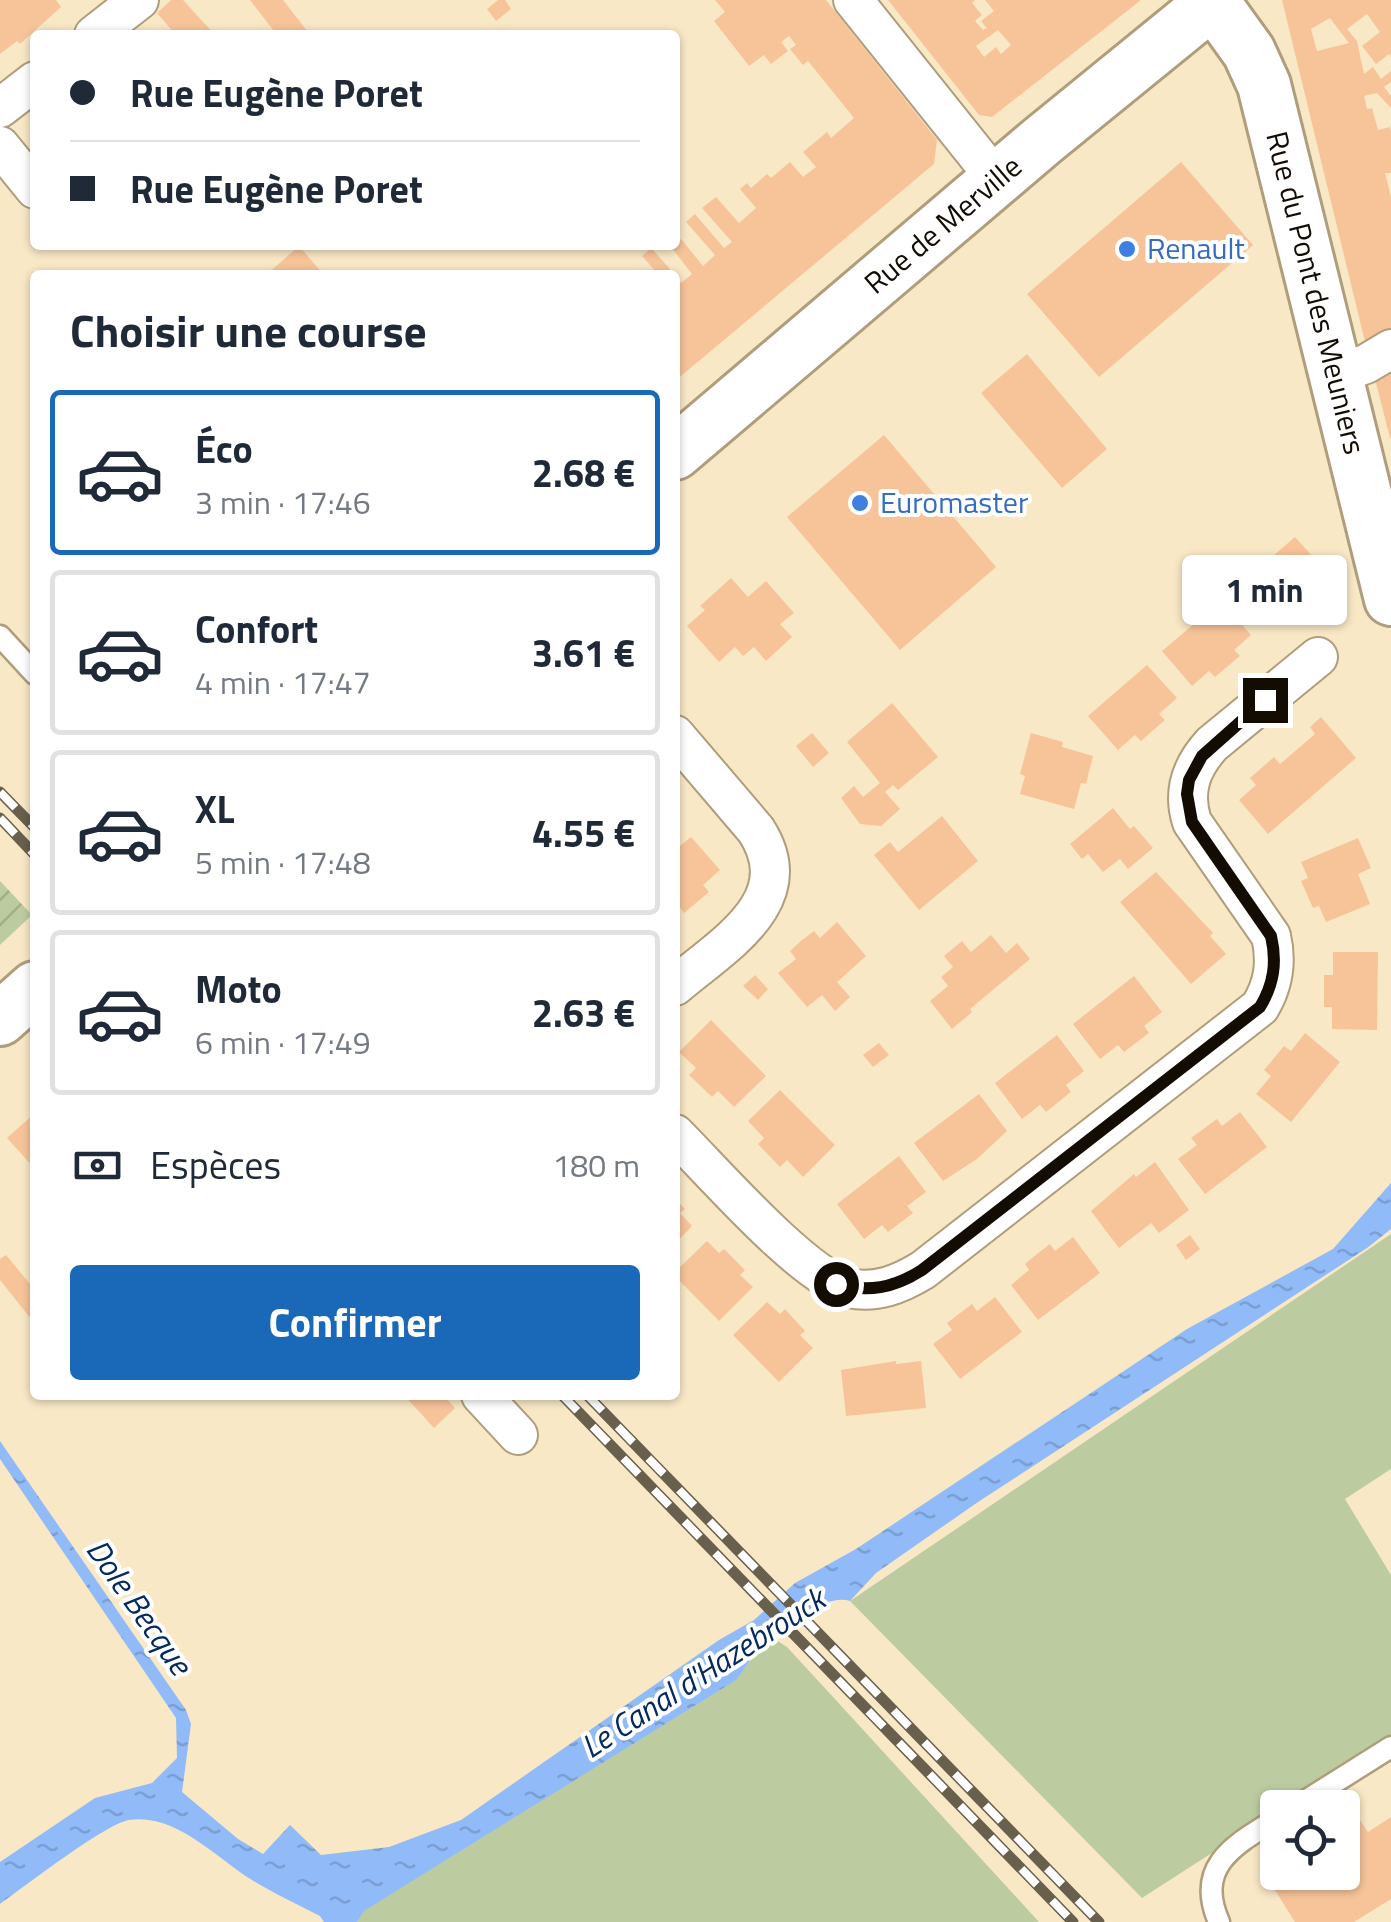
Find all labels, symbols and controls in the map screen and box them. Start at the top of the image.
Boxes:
text: Rue Eugène Poret [130,64,423,122]
street label: Rue du Pont des Meuniers [1254,126,1378,459]
street label: Rue de Merville [854,144,1031,305]
text: Rue Eugène Poret [130,160,423,218]
place label: Renault [1147,225,1245,271]
marker: Renault [1116,238,1138,260]
text: Choisir une course [70,296,427,364]
text: Éco [195,420,253,478]
icon: car [75,428,165,518]
text: 2.68 € [532,444,635,502]
text: 3 min · 17:46 [195,478,371,526]
place label: Euromaster [880,479,1028,525]
marker: Euromaster [849,492,871,514]
callout: 1 min [1182,555,1348,625]
text: 1 min [1226,566,1303,614]
text: Confort [195,600,318,658]
icon: car [75,608,165,698]
text: 3.61 € [532,624,635,682]
text: 4 min · 17:47 [195,658,371,706]
route end [1243,678,1288,723]
text: XL [195,780,235,838]
icon: car [75,788,165,878]
text: 4.55 € [532,804,635,862]
text: 5 min · 17:48 [195,838,371,886]
text: Moto [195,960,282,1018]
icon: car [75,968,165,1058]
text: 2.63 € [532,984,635,1042]
text: 6 min · 17:49 [195,1018,371,1066]
text: Espèces [150,1136,281,1194]
icon: cash [70,1138,125,1193]
text: 180 m [552,1141,640,1189]
route start [814,1262,859,1307]
button: Confirmer [70,1265,640,1380]
water label: Dole Becque [75,1529,206,1686]
water label: Le Canal d'Hazebrouck [571,1573,837,1769]
map controls [1260,1790,1360,1890]
button: locate [1260,1790,1360,1890]

